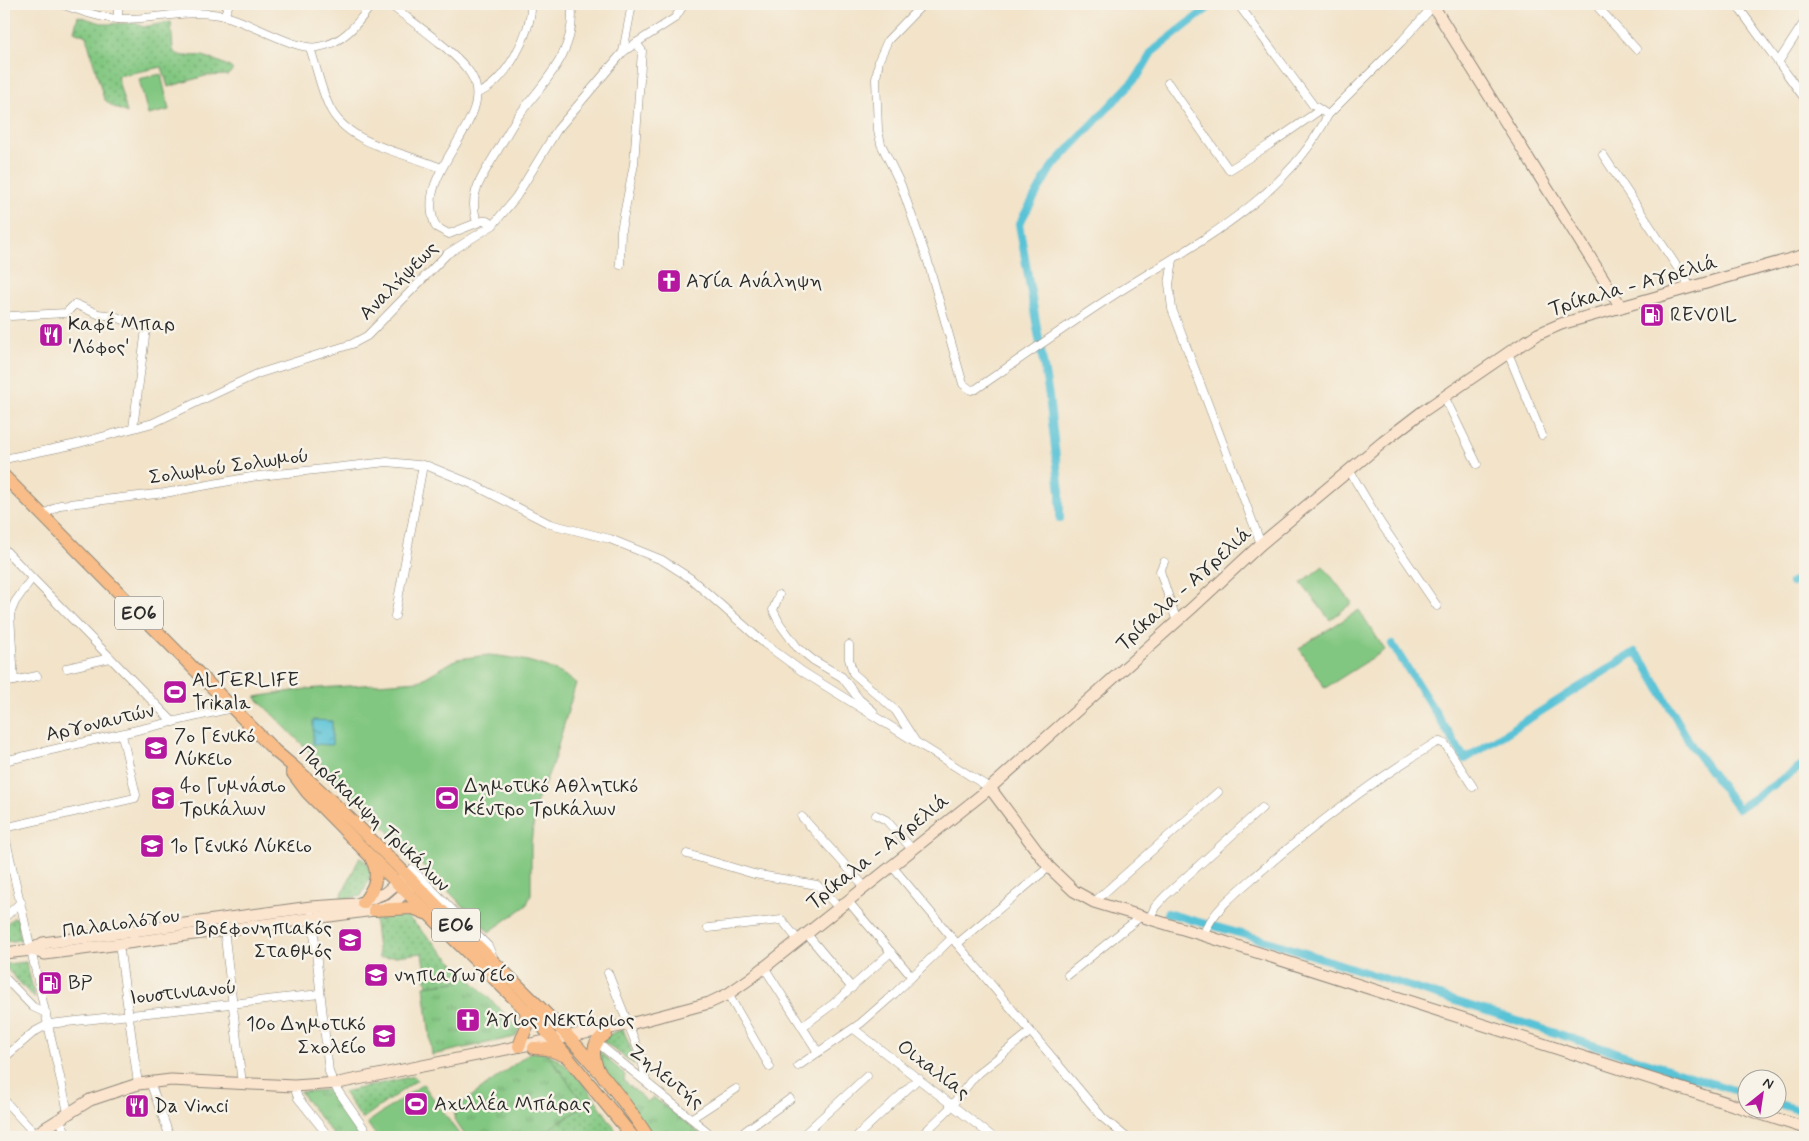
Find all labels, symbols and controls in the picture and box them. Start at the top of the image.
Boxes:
street label: Αναλήψεως [353,235,445,327]
street label: Τρίκαλα - Αγρελιά [1545,249,1721,323]
church icon: Αγία Ανάληψη [656,268,682,294]
place label: Αγία Ανάληψη [686,268,822,295]
fuel station icon: REVOIL [1639,302,1665,328]
place label: REVOIL [1670,302,1737,329]
place label: Καφέ Μπαρ 'Λόφος' [68,311,175,361]
restaurant icon: Καφέ Μπαρ 'Λόφος' [38,322,64,348]
street label: Σολωμού Σολωμού [147,442,311,492]
street label: Τρίκαλα - Αγρελιά [1110,520,1258,657]
road number: ΕΟ6 [115,596,163,630]
place label: ALTERLIFE Trikala [192,667,299,717]
sports icon: ALTERLIFE Trikala [162,679,188,705]
street label: Αργοναυτών [43,697,157,749]
place label: 7ο Γενικό Λύκειο [174,723,255,773]
school or university icon: 7ο Γενικό Λύκειο [143,735,169,761]
street label: Παράκαμψη Τρικάλων [292,740,456,899]
place label: 4ο Γυμνάσιο Τρικάλων [180,773,286,823]
place label: Δημοτικό Αθλητικό Κέντρο Τρικάλων [464,773,638,823]
school or university icon: 4ο Γυμνάσιο Τρικάλων [150,785,176,811]
sports icon: Δημοτικό Αθλητικό Κέντρο Τρικάλων [434,785,460,811]
street label: Τρίκαλα - Αγρελιά [801,787,955,916]
school or university icon: 1ο Γενικό Λύκειο [139,833,165,859]
place label: 1ο Γενικό Λύκειο [170,833,312,860]
street label: Παλαιολόγου [61,902,181,946]
road number: ΕΟ6 [432,908,480,942]
place label: Βρεφονηπιακός Σταθμός [195,915,332,965]
school or university icon: Βρεφονηπιακός Σταθμός [337,927,363,953]
school or university icon: νηπιαγωγείο [363,962,389,988]
place label: νηπιαγωγείο [394,962,515,989]
fuel station icon: BP [37,970,63,996]
place label: BP [68,970,93,997]
street label: Ιουστινιανού [128,974,238,1012]
church icon: Άγιος Νεκτάριος [455,1007,481,1033]
place label: Άγιος Νεκτάριος [486,1007,635,1034]
place label: 10ο Δημοτικό Σχολείο [246,1011,366,1061]
school or university icon: 10ο Δημοτικό Σχολείο [371,1023,397,1049]
street label: Οιχαλίας [891,1034,975,1107]
street label: Ζηλευτής [623,1038,710,1116]
north arrow [1736,1068,1786,1118]
text: N [1759,1073,1777,1094]
sports icon: Αχιλλέα Μπάρας [403,1091,429,1117]
place label: Αχιλλέα Μπάρας [434,1091,591,1118]
restaurant icon: Da Vinci [124,1093,150,1119]
place label: Da Vinci [154,1093,229,1120]

